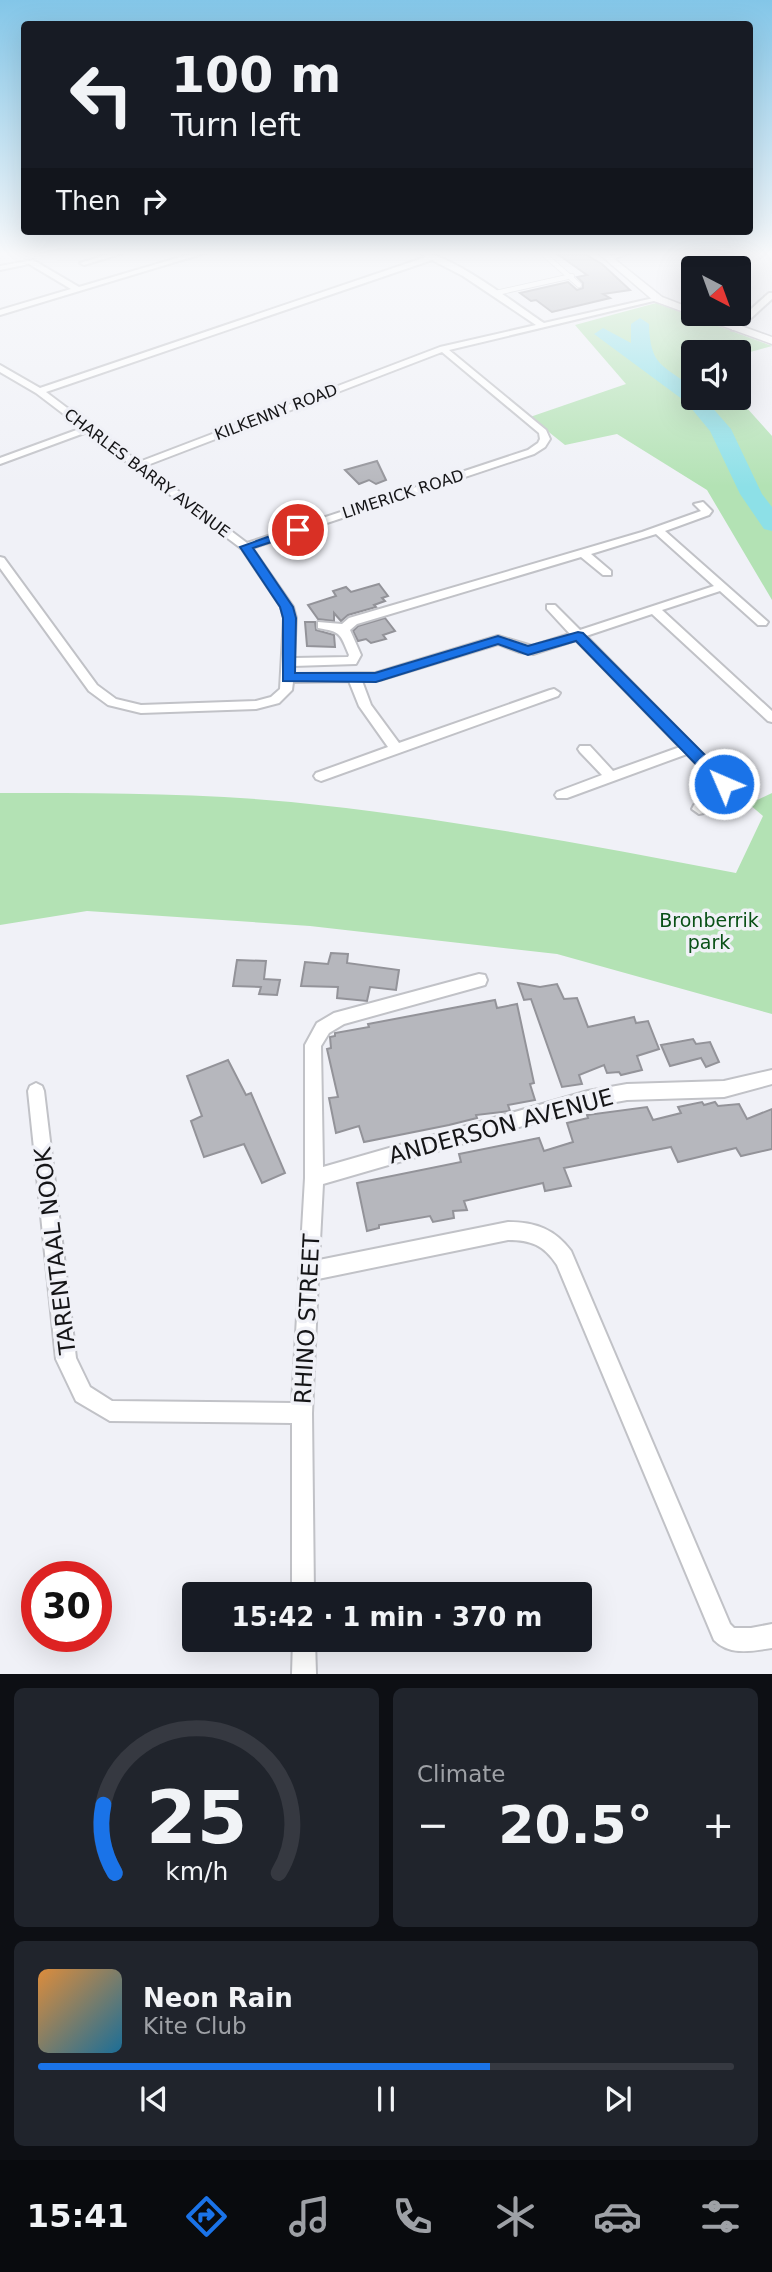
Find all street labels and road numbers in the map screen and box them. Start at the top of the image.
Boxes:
street label: KILKENNY ROAD [212,380,340,444]
street label: CHARLES BARRY AVENUE [61,405,233,541]
street label: LIMERICK ROAD [340,465,466,523]
street label: ANDERSON AVENUE [386,1083,616,1169]
street label: TARENTAAL NOOK [29,1145,81,1357]
street label: RHINO STREET [290,1232,324,1405]

